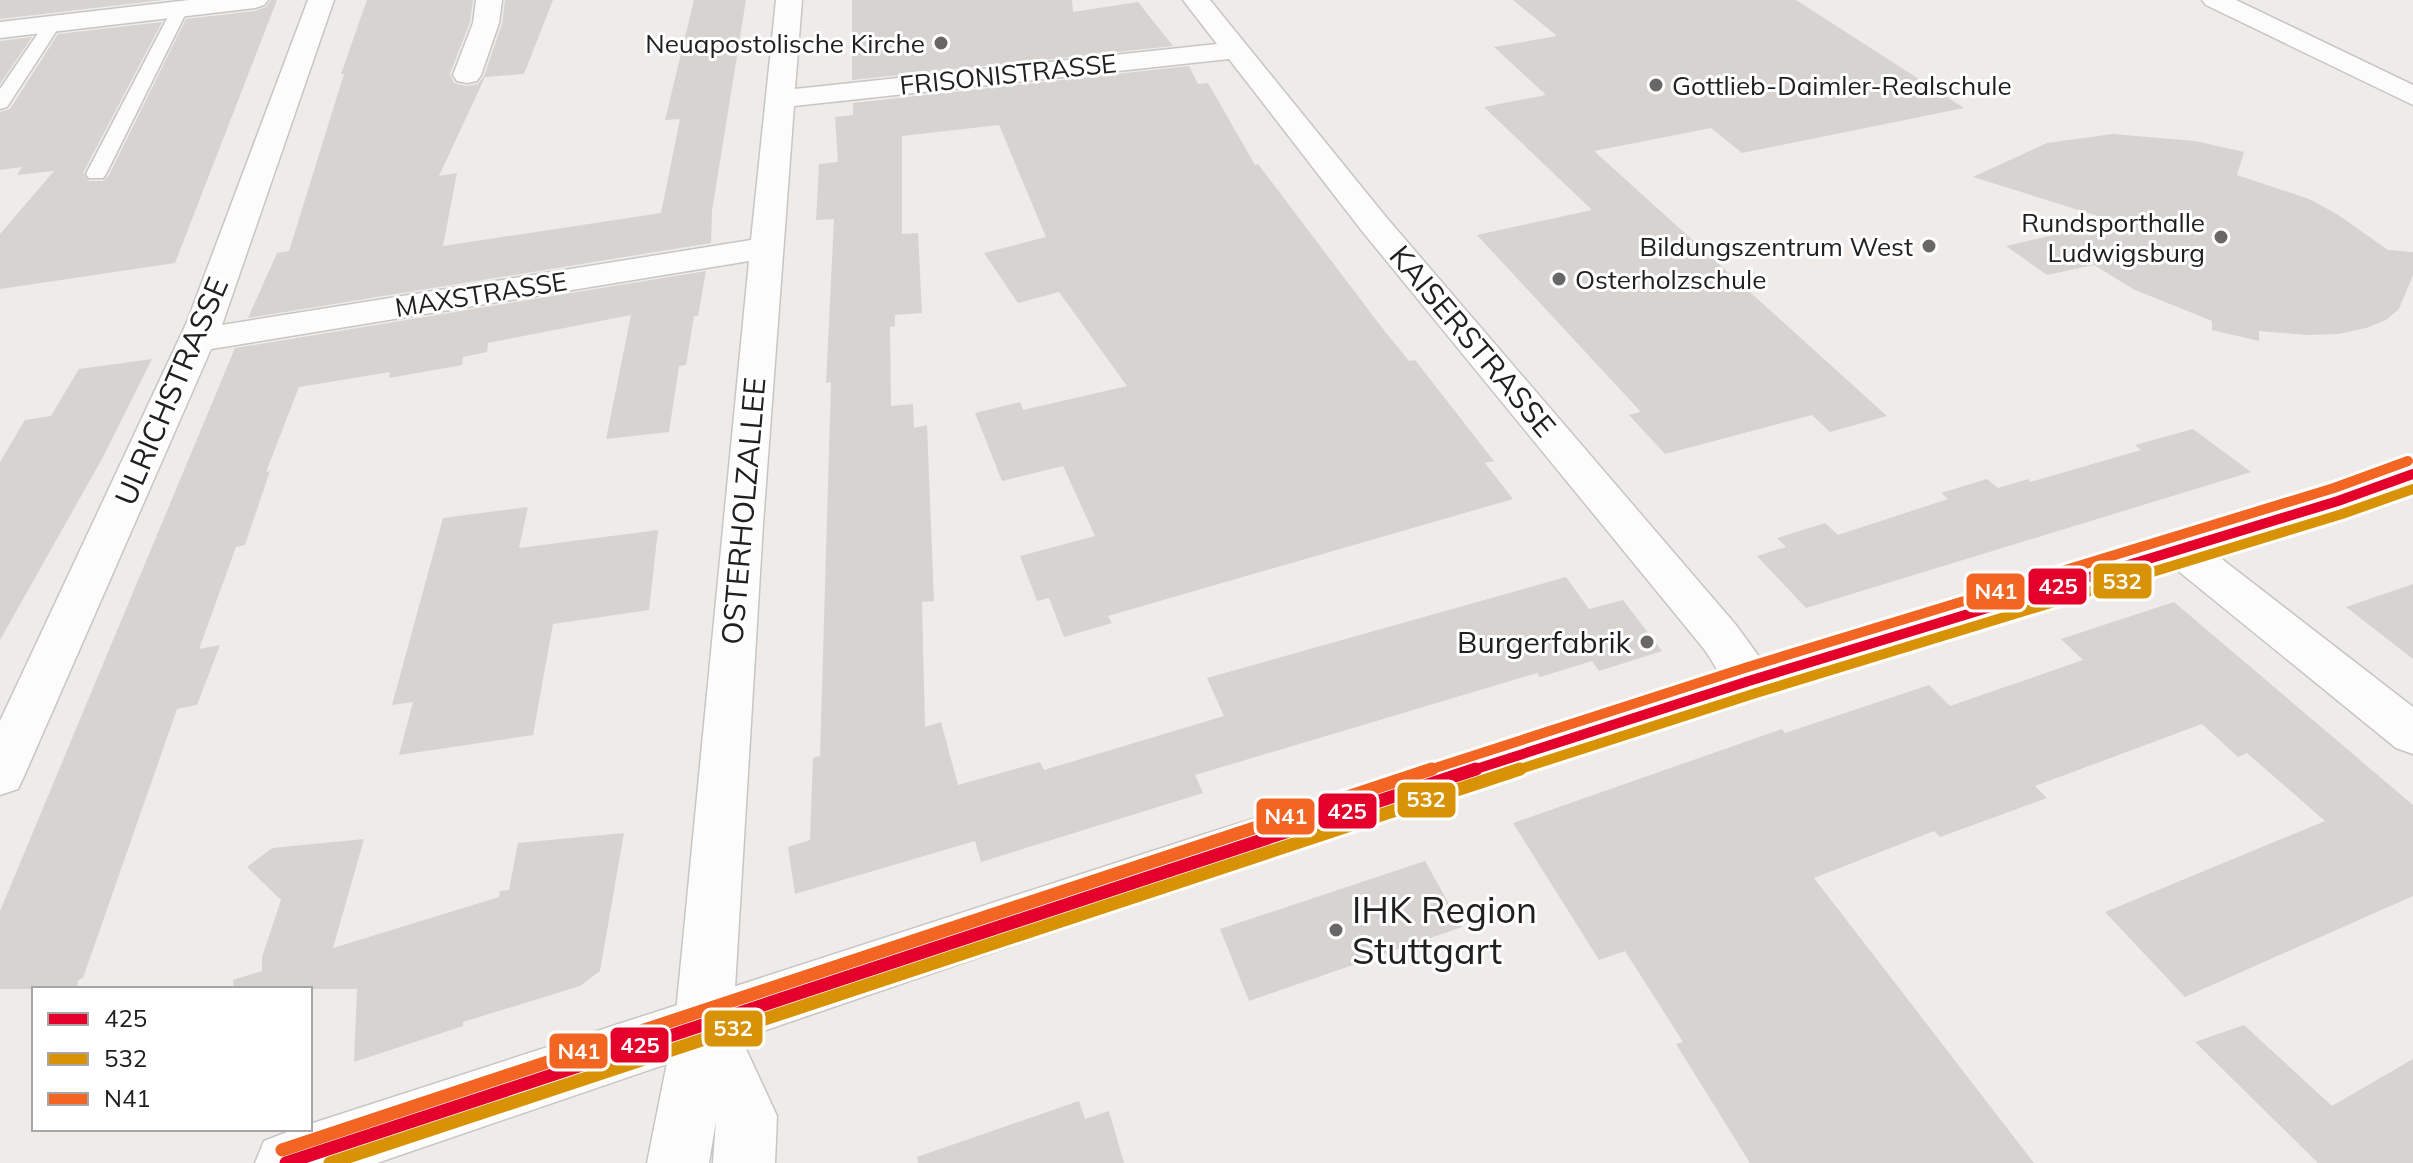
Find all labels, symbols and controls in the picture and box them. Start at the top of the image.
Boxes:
place label: Neuapostolische Kirche [645,27,925,60]
marker: Neuapostolische Kirche [932,34,950,52]
street label: FRISONISTRASSE [898,46,1118,102]
place label: Gottlieb-Daimler-Realschule [1672,69,2012,102]
marker: Gottlieb-Daimler-Realschule [1647,76,1665,94]
place label: Rundsporthalle Ludwigsburg [2021,206,2205,269]
marker: Rundsporthalle Ludwigsburg [2212,228,2230,246]
place label: Bildungszentrum West [1639,230,1913,263]
street label: KAISERSTRASSE [1382,237,1564,445]
marker: Bildungszentrum West [1920,237,1938,255]
place label: Osterholzschule [1575,263,1766,296]
street label: MAXSTRASSE [393,264,569,324]
marker: Osterholzschule [1550,270,1568,288]
street label: ULRICHSTRASSE [106,271,236,511]
street label: OSTERHOLZALLEE [712,376,774,646]
line badge: 532 [2092,562,2153,600]
line badge: 425 [2027,567,2088,606]
text: 532 [2102,567,2142,595]
line badge: N41 [1965,572,2026,611]
text: 425 [2038,572,2078,600]
text: N41 [1974,577,2018,605]
place label: Burgerfabrik [1457,623,1632,661]
marker: Burgerfabrik [1638,633,1656,651]
line badge: 532 [1396,781,1457,819]
text: 532 [1406,785,1446,813]
line badge: 425 [1317,792,1378,830]
line badge: N41 [1255,797,1316,836]
text: 425 [1327,797,1367,825]
text: N41 [1264,802,1308,830]
place label: IHK Region Stuttgart [1352,887,1537,973]
marker: IHK Region Stuttgart [1327,921,1345,939]
legend [32,987,312,1131]
text: 425 [104,1003,147,1033]
line badge: 532 [703,1009,764,1048]
text: 532 [713,1014,753,1042]
line badge: 425 [609,1026,670,1064]
text: 425 [620,1031,660,1059]
line badge: N41 [548,1032,609,1070]
text: N41 [557,1037,601,1065]
text: 532 [104,1043,147,1073]
text: N41 [104,1083,151,1113]

